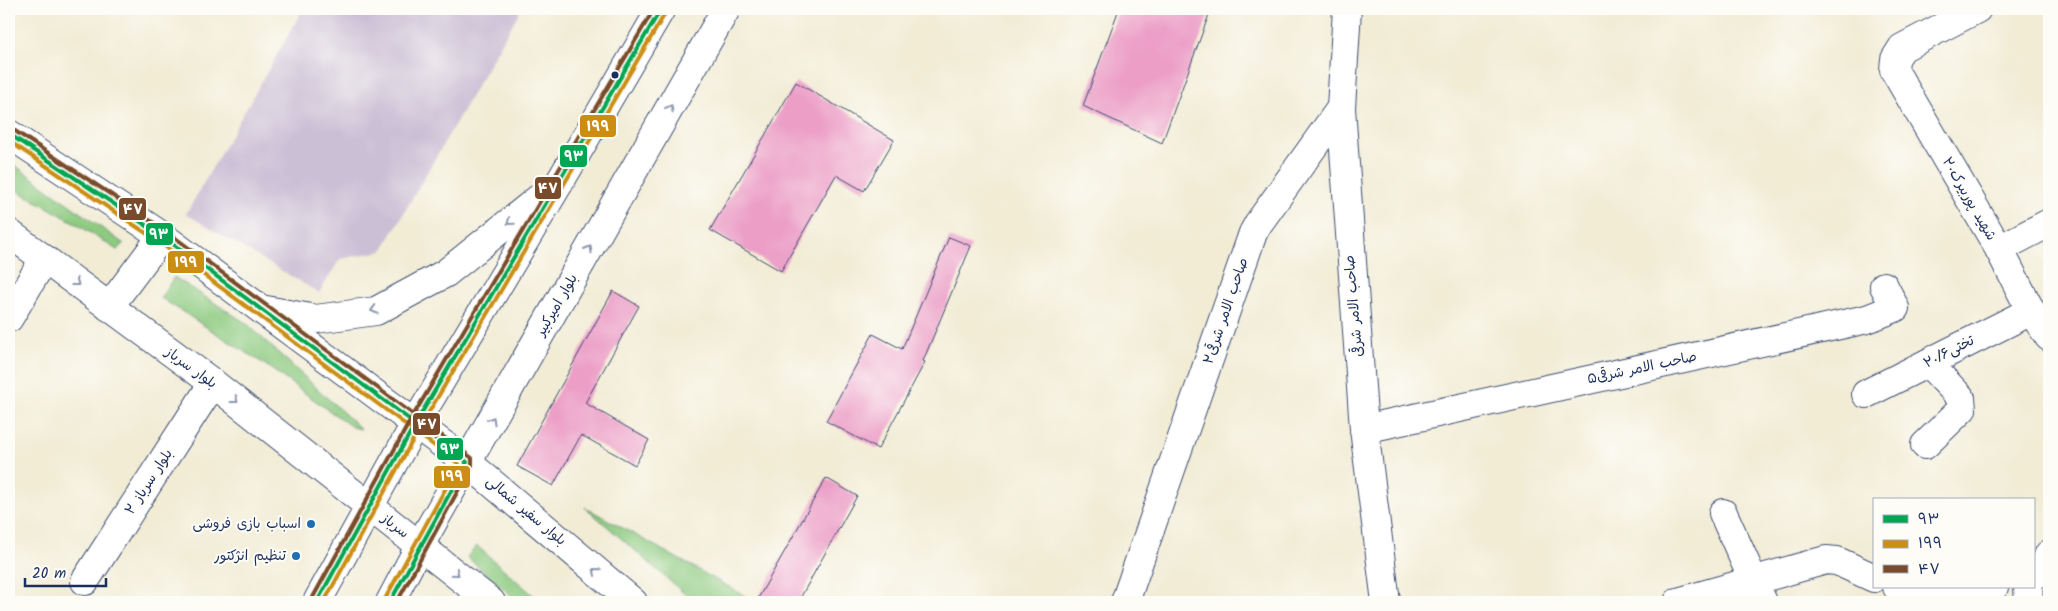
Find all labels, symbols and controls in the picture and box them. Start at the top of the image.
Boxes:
unlabelled marker [610,70,620,80]
one-way arrow [664,104,674,113]
line badge: ۱۹۹ [579,114,617,138]
text: ۱۹۹ [587,116,609,138]
line badge: ۹۳ [559,144,588,168]
text: ۹۳ [564,146,584,168]
street label: شهید پوربیرک۲۰ [1936,153,2002,245]
line badge: ۴۷ [534,176,562,200]
text: ۴۷ [538,178,558,200]
line badge: ۴۷ [118,197,147,221]
text: ۴۷ [123,199,143,221]
one-way arrow [507,216,516,224]
line badge: ۹۳ [145,222,174,246]
text: ۹۳ [149,224,169,246]
one-way arrow [583,245,593,254]
line badge: ۱۹۹ [167,250,205,274]
text: ۱۹۹ [175,252,197,274]
street label: صاحب الامر شرقی [1339,254,1369,358]
street label: ۲صاحب الامر شرقی [1197,255,1255,367]
street label: بلوار امیرکبیر [530,270,584,341]
one-way arrow [70,277,80,286]
one-way arrow [371,304,379,314]
street label: تختی۲۰/۶ [1920,329,1979,374]
street label: بلوار سرباز [160,341,222,394]
street label: صاحب الامر شرقی۵ [1585,346,1699,390]
one-way arrow [229,395,238,403]
line badge: ۴۷ [412,412,441,436]
text: ۴۷ [417,414,437,436]
one-way arrow [485,417,495,426]
line badge: ۹۳ [436,437,464,461]
text: ۹۳ [440,439,460,461]
street label: ۲ بلوار سرباز [119,445,179,519]
line badge: ۱۹۹ [433,465,471,489]
text: ۱۹۹ [441,466,463,488]
street label: بلوار سفیر شمالی [481,471,571,551]
legend [1873,498,2036,588]
street label: سرباز [376,507,414,544]
text: ۹۳ [1918,508,1940,532]
place label: اسباب بازی فروشی [193,513,301,535]
marker: اسباب بازی فروشی [305,518,317,530]
text: ۱۹۹ [1918,532,1942,556]
place label: تنظیم انژکتور [213,545,287,567]
marker: تنظیم انژکتور [290,550,302,562]
scale bar [25,556,106,588]
text: ۴۷ [1918,558,1940,582]
text: 20 m [32,562,66,586]
one-way arrow [450,568,459,576]
one-way arrow [593,568,602,576]

